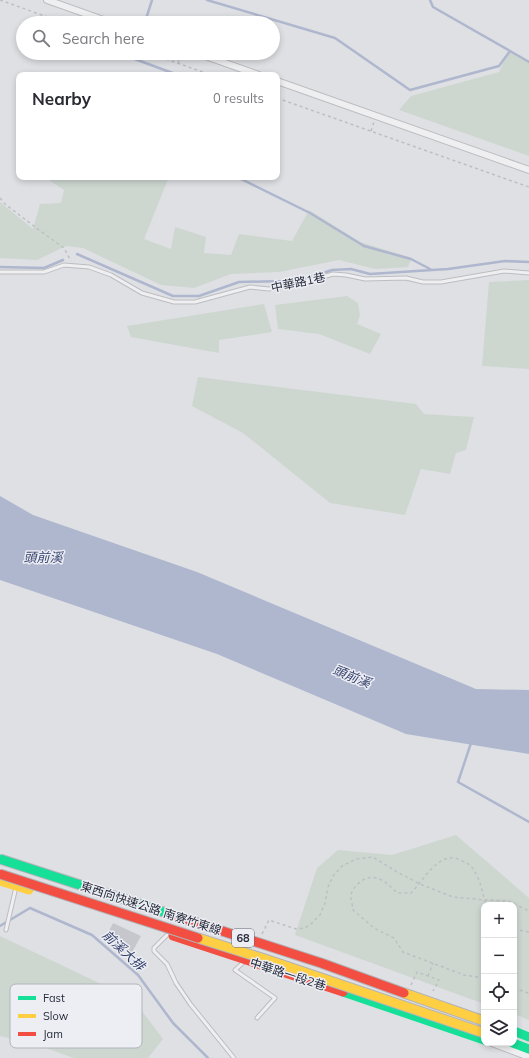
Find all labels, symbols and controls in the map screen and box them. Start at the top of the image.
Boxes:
search box [16,16,280,60]
icon: search [30,27,52,49]
text: Search here [62,29,144,48]
text: Nearby [32,88,91,109]
text: 0 results [213,90,264,106]
street label: 中華路1巷 [269,269,327,295]
water label: 頭前溪 [23,549,64,565]
water label: 頭前溪 [331,661,375,691]
street label: 東西向快速公路 南寮竹東線 [79,878,223,938]
map controls [481,902,517,1046]
button: + [481,902,517,938]
water label: 前溪大排 [100,926,150,975]
road number: 68 [232,929,254,947]
button: − [481,938,517,974]
street label: 中華路一段2巷 [248,955,328,993]
button: locate [481,974,517,1010]
legend [10,984,142,1048]
text: Fast [43,991,65,1005]
text: Slow [43,1009,69,1023]
button: layers [481,1010,517,1046]
text: Jam [43,1027,63,1041]

